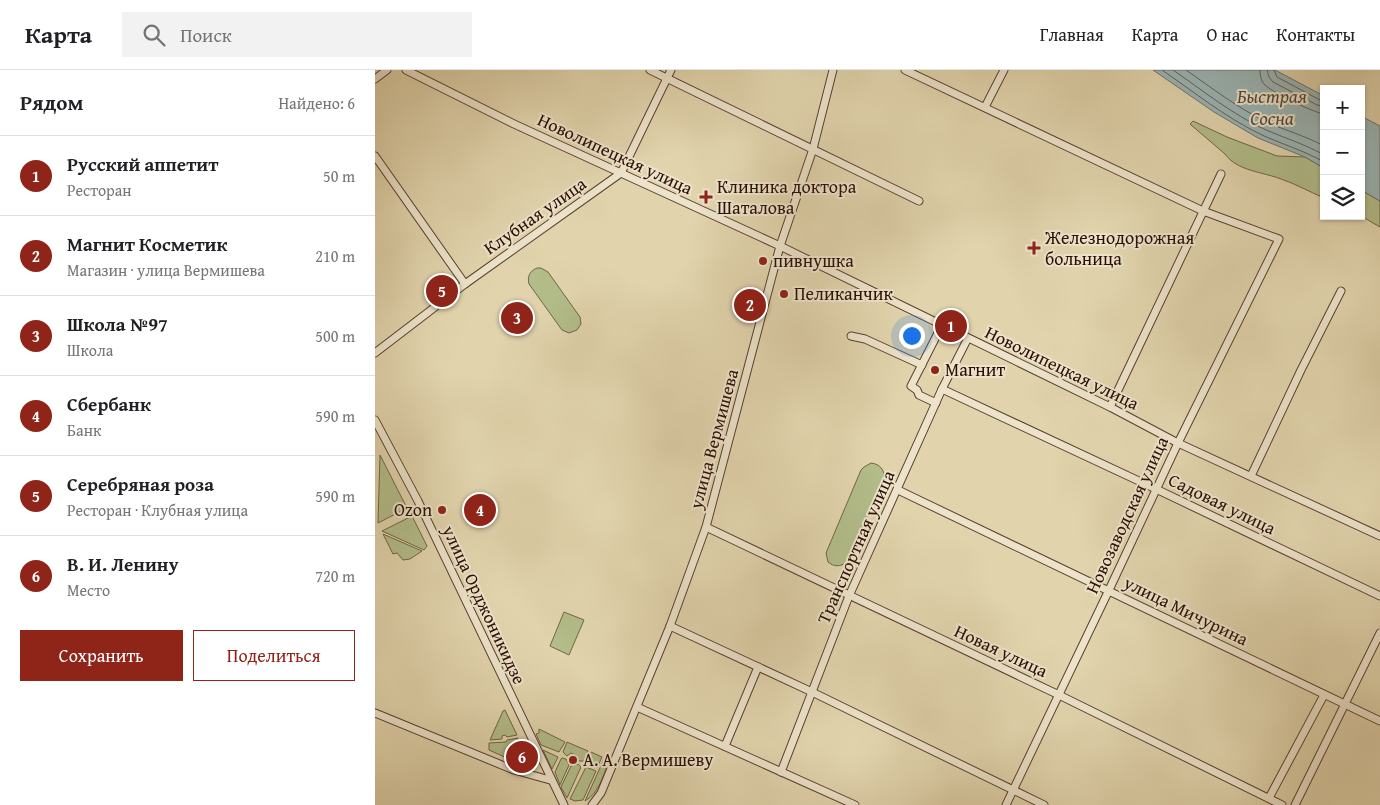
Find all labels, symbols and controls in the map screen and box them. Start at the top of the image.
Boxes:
search box [122,12,472,57]
text: Карта [25,17,92,52]
icon: search [140,21,168,49]
text: Поиск [180,21,232,49]
text: Главная [1040,21,1104,48]
text: Карта [1132,21,1178,48]
text: О нас [1206,21,1248,48]
text: Контакты [1276,21,1355,48]
water label: Быстрая Сосна [1237,82,1307,132]
map controls [1320,85,1365,220]
button: + [1320,85,1365,130]
text: Рядом [20,87,83,118]
text: Найдено: 6 [278,91,355,115]
street label: Новолипецкая улица [533,106,698,202]
button: − [1320,130,1365,175]
text: Русский аппетит [67,150,218,178]
text: 1 [32,164,40,188]
text: 50 m [323,164,355,188]
street label: Клубная улица [478,170,592,261]
place label: Клиника доктора Шаталова [717,173,857,221]
button: layers [1320,175,1365,220]
text: Ресторан [67,178,132,202]
marker: Клиника доктора Шаталова [699,190,713,204]
place label: Железнодорожная больница [1044,224,1194,272]
text: Магнит Косметик [67,230,227,258]
marker: Железнодорожная больница [1027,241,1041,255]
text: 2 [32,244,40,268]
text: 210 m [315,244,355,268]
place label: пивнушка [773,247,854,274]
marker: пивнушка [757,255,769,267]
text: Магазин · улица Вермишева [67,258,265,282]
pin: 5 [426,272,458,310]
place label: Пеликанчик [794,280,893,307]
pin: 2 [734,286,766,324]
marker: Пеликанчик [778,288,790,300]
pin: 3 [501,299,533,337]
pin: 1 [935,307,967,345]
text: Школа №97 [67,310,168,338]
street label: Новолипецкая улица [981,319,1144,417]
your location [899,323,925,349]
text: 3 [32,324,40,348]
text: 500 m [315,324,355,348]
text: Школа [67,338,113,362]
place label: Магнит [945,356,1005,383]
marker: Магнит [929,364,941,376]
street label: улица Вермишева [682,365,745,513]
text: Сбербанк [67,390,151,418]
text: 4 [32,404,40,428]
text: 590 m [315,404,355,428]
text: Банк [67,418,101,442]
street label: Новозаводская улица [1078,431,1175,598]
street label: Транспортная улица [810,465,902,628]
street label: Садовая улица [1164,466,1281,541]
text: Серебряная роза [67,470,214,498]
text: 5 [32,484,40,508]
text: 590 m [315,484,355,508]
pin: 4 [464,491,496,529]
place label: Ozon [394,496,432,523]
text: Ресторан · Клубная улица [67,498,248,522]
marker: Ozon [436,504,448,516]
street label: улица Орджоникидзе [435,520,533,689]
text: В. И. Ленину [67,550,179,578]
text: 6 [32,564,40,588]
text: 720 m [315,564,355,588]
street label: улица Мичурина [1118,568,1253,653]
text: Место [67,578,110,602]
street label: Новая улица [950,617,1053,684]
button: Сохранить [20,630,183,681]
button: Поделиться [193,630,355,681]
pin: 6 [506,738,538,776]
place label: А. А. Вермишеву [583,746,713,773]
marker: А. А. Вермишеву [567,754,579,766]

